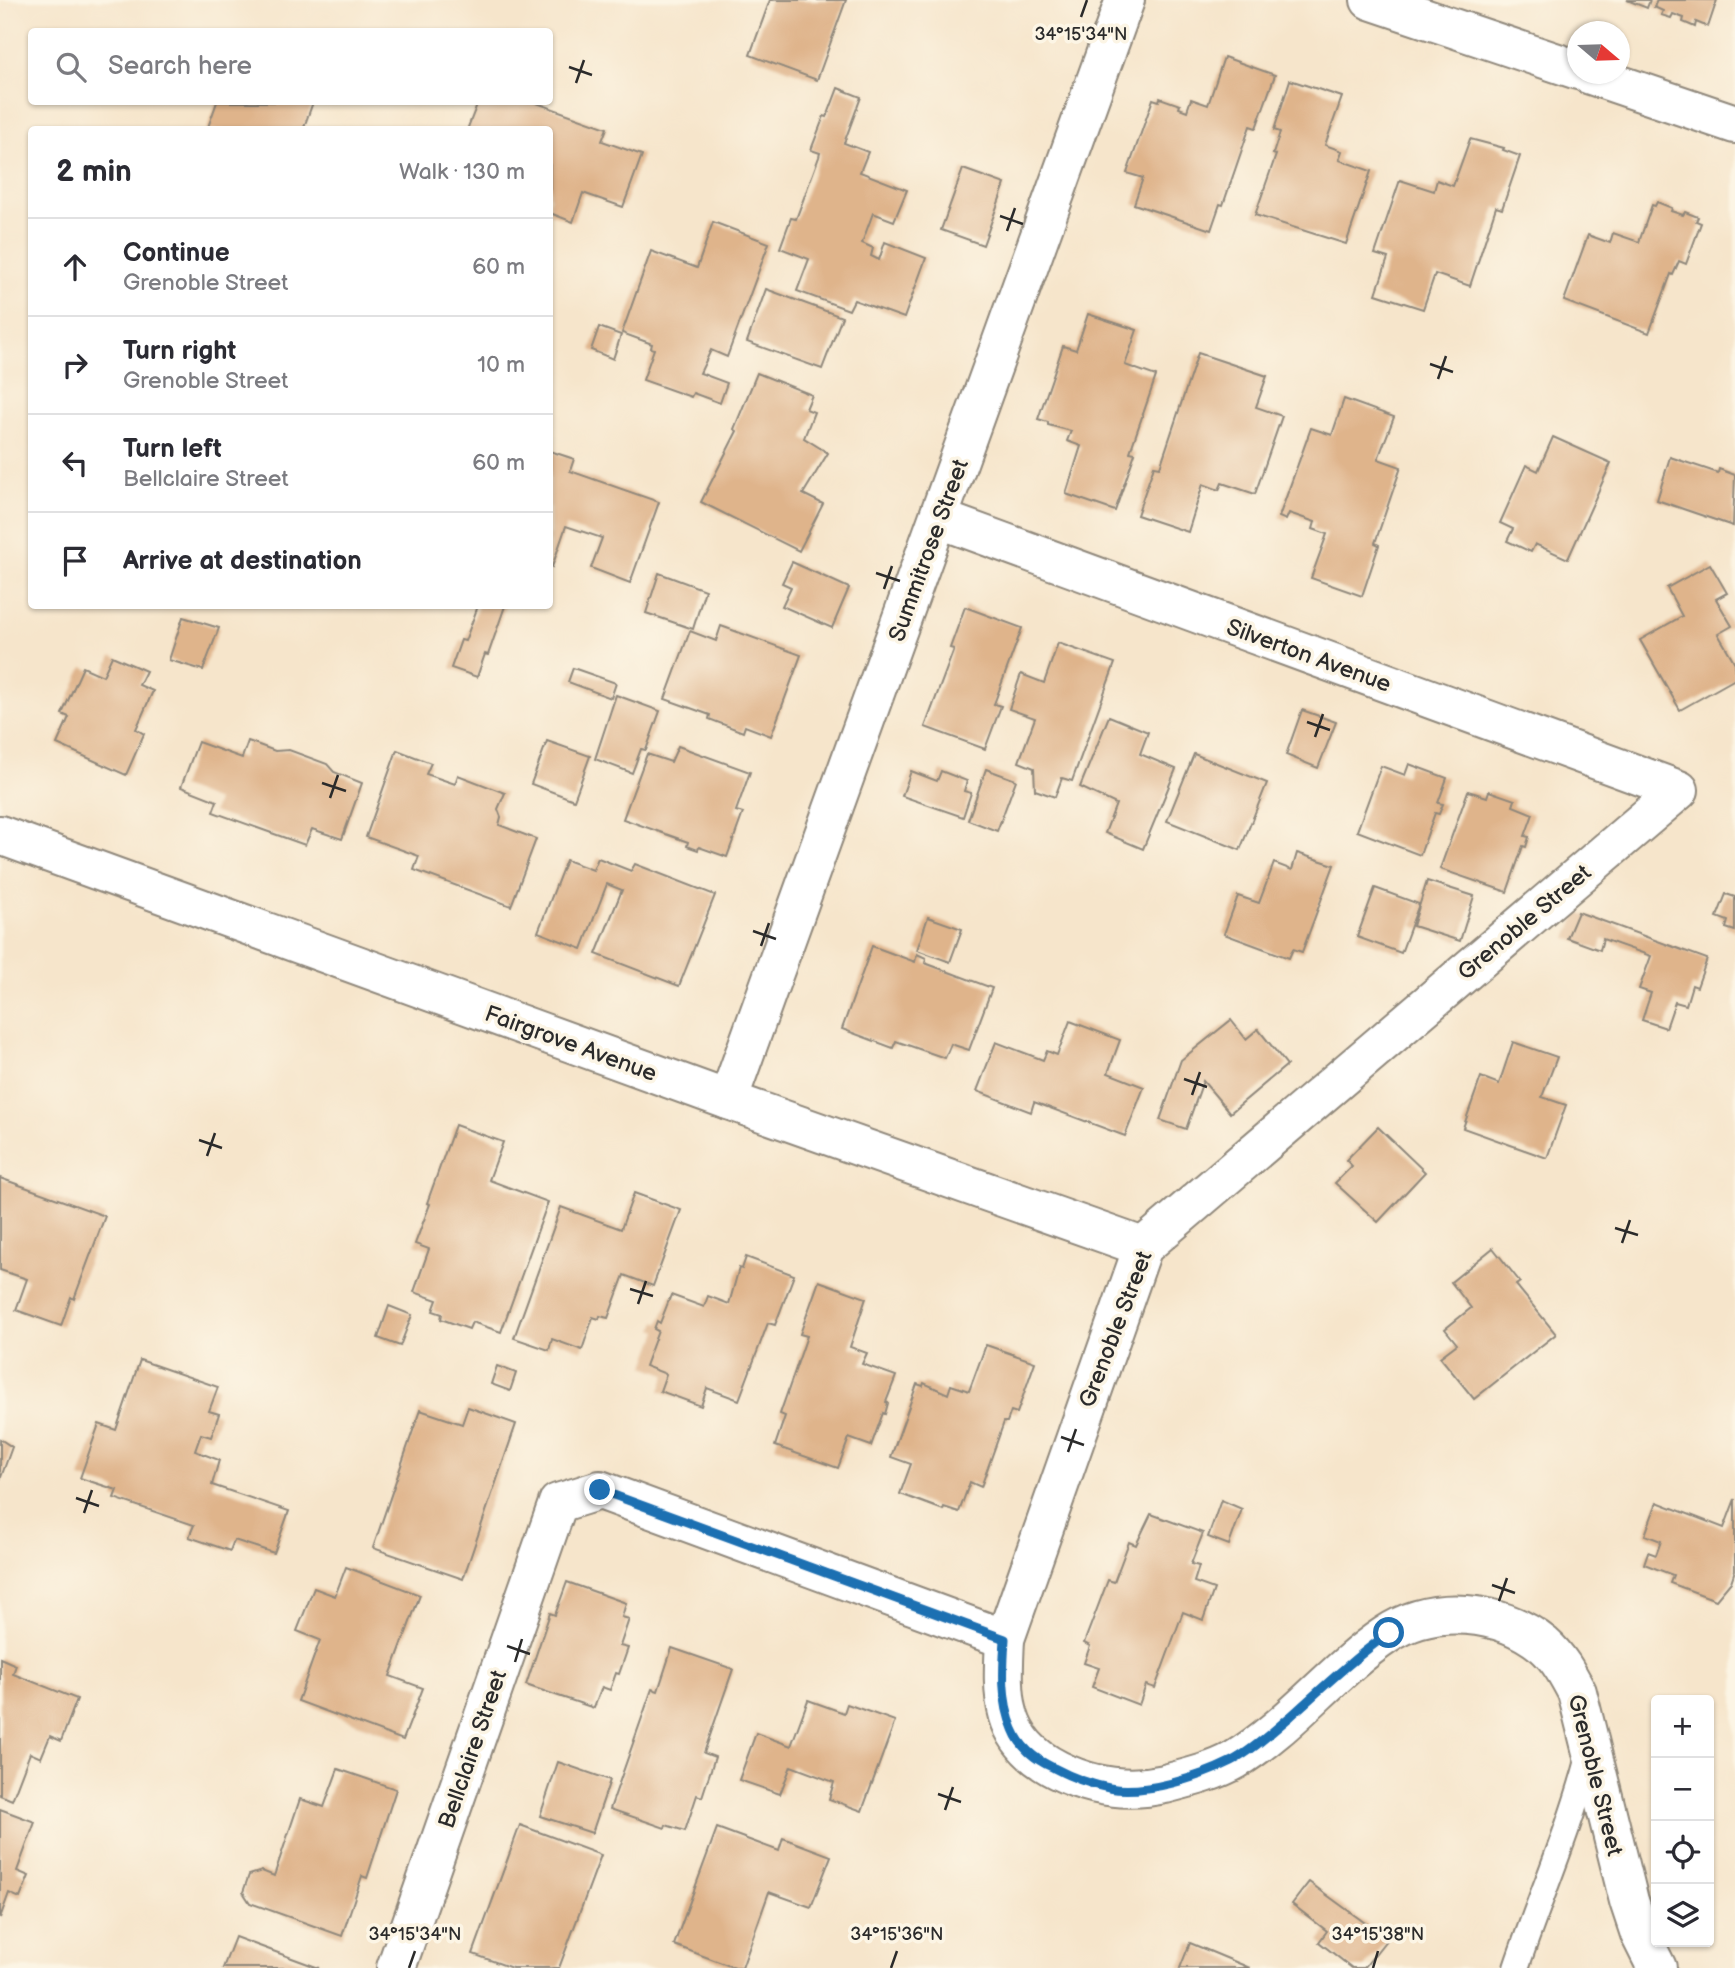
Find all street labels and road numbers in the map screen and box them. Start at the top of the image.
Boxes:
street label: Summitrose Street [883,455,975,645]
street label: Silverton Avenue [1222,613,1395,699]
street label: Grenoble Street [1452,859,1597,987]
street label: Fairgrove Avenue [481,1000,661,1088]
street label: Grenoble Street [1073,1247,1159,1412]
street label: Bellclaire Street [433,1667,513,1832]
street label: Grenoble Street [1561,1692,1629,1859]

